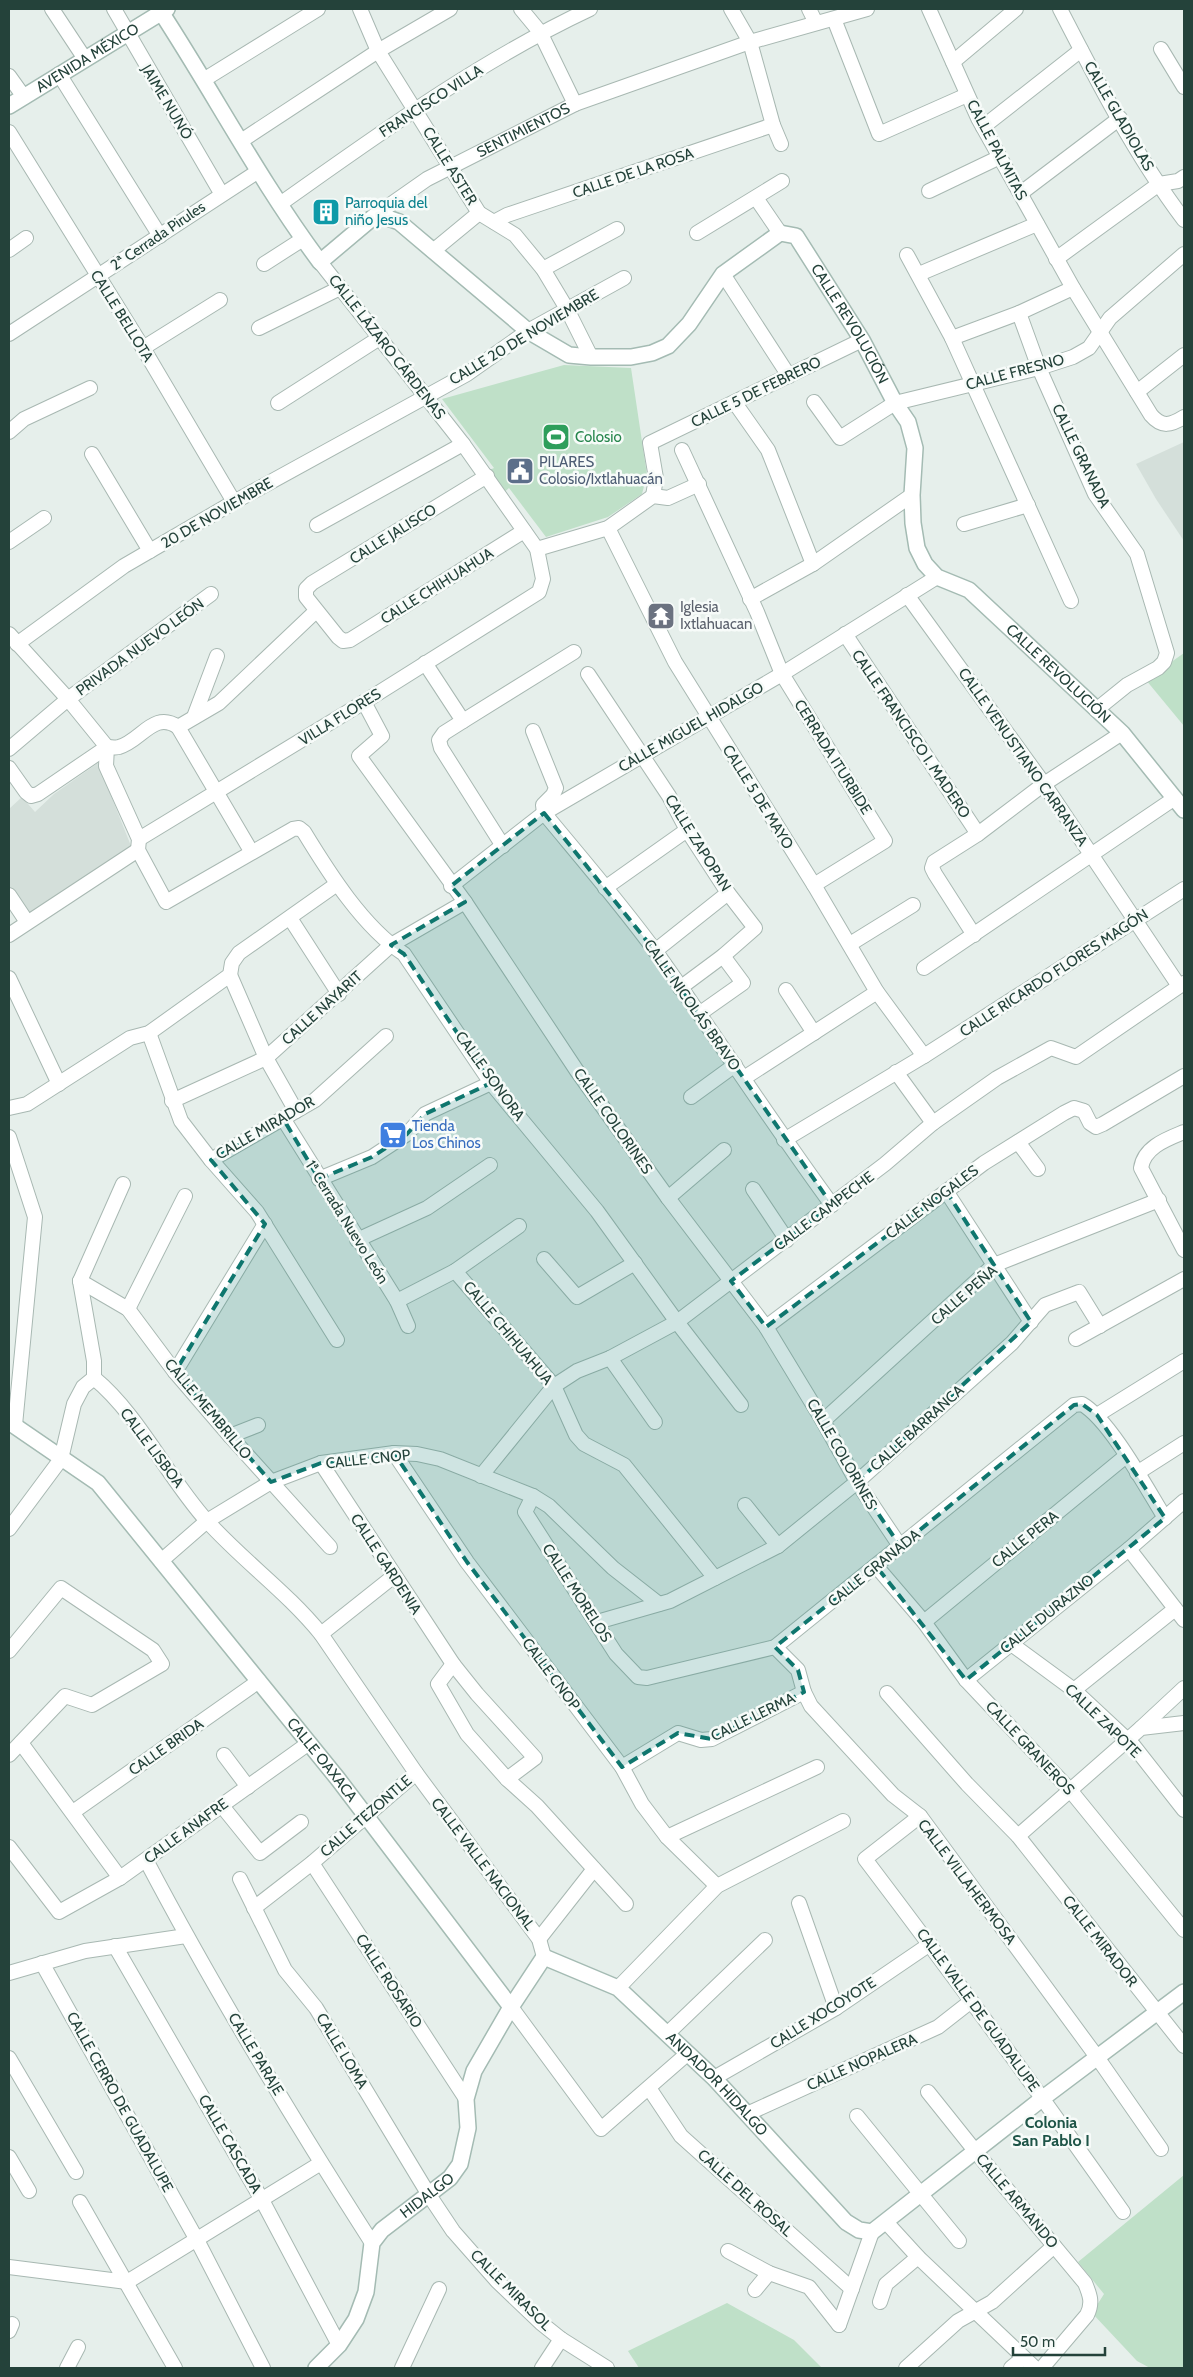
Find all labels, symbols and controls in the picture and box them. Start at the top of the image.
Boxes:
street label: AVENIDA MÉXICO [33,19,142,96]
street label: CALLE GLADIOLAS [1080,58,1158,174]
street label: JAIME NUNÓ [137,60,197,143]
street label: FRANCISCO VILLA [376,60,487,141]
street label: CALLE PALMITAS [963,97,1031,203]
street label: SENTIMIENTOS [474,99,573,161]
street label: CALLE ASTER [419,124,481,208]
street label: CALLE DE LA ROSA [570,144,696,202]
place label: Parroquia del niño Jesus [345,194,428,229]
building icon: Parroquia del niño Jesus [311,197,341,227]
street label: 2ª Cerrada Pirules [107,198,209,274]
street label: CALLE REVOLUCIÓN [807,261,892,387]
street label: CALLE BELLOTA [87,267,158,366]
street label: CALLE LÁZARO CÁRDENAS [325,270,450,423]
street label: CALLE 20 DE NOVIEMBRE [446,285,602,389]
street label: CALLE FRESNO [964,350,1066,394]
street label: CALLE 5 DE FEBRERO [688,353,824,431]
street label: CALLE GRANADA [1048,401,1114,512]
sports icon: Colosio [541,422,571,452]
place label: Colosio [575,428,622,446]
place label: PILARES Colosio/Ixtlahuacán [539,453,663,488]
public building icon: PILARES Colosio/Ixtlahuacán [505,456,535,486]
street label: 20 DE NOVIEMBRE [158,474,276,552]
street label: CALLE JALISCO [346,500,440,568]
street label: CALLE CHIHUAHUA [377,544,497,628]
street label: PRIVADA NUEVO LEÓN [72,594,208,699]
place label: Iglesia Ixtlahuacan [680,598,752,633]
temple icon: Iglesia Ixtlahuacan [646,601,676,631]
street label: CALLE REVOLUCIÓN [1002,620,1114,727]
street label: CALLE FRANCISCO I. MADERO [848,646,974,822]
street label: CALLE VENUSTIANO CARRANZA [954,665,1092,850]
street label: CALLE MIGUEL HIDALGO [615,678,767,776]
street label: VILLA FLORES [296,685,385,749]
street label: CERRADA ITURBIDE [790,696,876,818]
street label: CALLE 5 DE MAYO [719,742,797,852]
street label: CALLE ZAPOPAN [661,791,735,895]
street label: CALLE RICARDO FLORES MAGÓN [956,904,1152,1041]
street label: CALLE NICOLÁS BRAVO [640,935,745,1074]
street label: CALLE NAYARIT [278,967,366,1049]
street label: CALLE SONORA [452,1028,529,1125]
street label: CALLE COLORINES [570,1065,656,1178]
street label: CALLE MIRADOR [212,1092,318,1164]
place label: Tienda Los Chinos [412,1117,481,1152]
supermarket icon: Tienda Los Chinos [378,1120,408,1150]
street label: 1ª Cerrada Nuevo León [302,1157,392,1287]
street label: CALLE NOGALES [882,1161,982,1243]
street label: CALLE CAMPECHE [770,1168,878,1254]
street label: CALLE PEÑA [927,1261,1001,1329]
street label: CALLE CHIHUAHUA [459,1278,557,1389]
street label: CALLE MEMBRILLO [161,1355,255,1463]
street label: CALLE BARRANCA [866,1381,968,1475]
street label: CALLE COLORINES [803,1395,881,1513]
street label: CALLE LISBOA [116,1405,188,1492]
street label: CALLE CNOP [325,1446,412,1472]
street label: CALLE PERA [988,1506,1062,1571]
street label: CALLE GARDENIA [347,1510,426,1618]
street label: CALLE GRANADA [824,1525,924,1611]
street label: CALLE MORELOS [538,1540,616,1646]
street label: CALLE DURAZNO [996,1571,1098,1657]
street label: CALLE CNOP [518,1635,584,1714]
street label: CALLE ZAPOTE [1061,1680,1145,1762]
street label: CALLE LERMA [708,1689,799,1745]
street label: CALLE GRANEROS [982,1697,1078,1799]
street label: CALLE BRIDA [125,1714,207,1779]
street label: CALLE OAXACA [283,1714,361,1806]
street label: CALLE TEZONTLE [317,1771,415,1861]
street label: CALLE ANAFRE [140,1794,232,1868]
street label: CALLE VALLE NACIONAL [427,1794,539,1934]
street label: CALLE VILLAHERMOSA [914,1816,1020,1949]
street label: CALLE MIRADOR [1059,1892,1141,1990]
street label: CALLE VALLE DE GUADALUPE [913,1925,1043,2095]
street label: CALLE ROSARIO [352,1931,426,2031]
street label: CALLE XOCOYOTE [767,1973,879,2053]
street label: CALLE CERRO DE GUADALUPE [63,2009,177,2195]
street label: CALLE PARAJE [224,2010,288,2098]
street label: CALLE LOMA [312,2010,372,2093]
street label: ANDADOR HIDALGO [662,2029,771,2140]
street label: CALLE NOPALERA [804,2029,921,2094]
street label: CALLE CASCADA [194,2091,266,2197]
district label: Colonia San Pablo I [1012,2113,1090,2150]
street label: CALLE DEL ROSAL [694,2146,796,2241]
street label: CALLE ARMANDO [972,2150,1062,2252]
street label: HIDALGO [397,2169,458,2222]
street label: CALLE MIRASOL [467,2246,556,2335]
scale bar [1013,2324,1106,2356]
text: 50 m [1020,2333,1055,2351]

